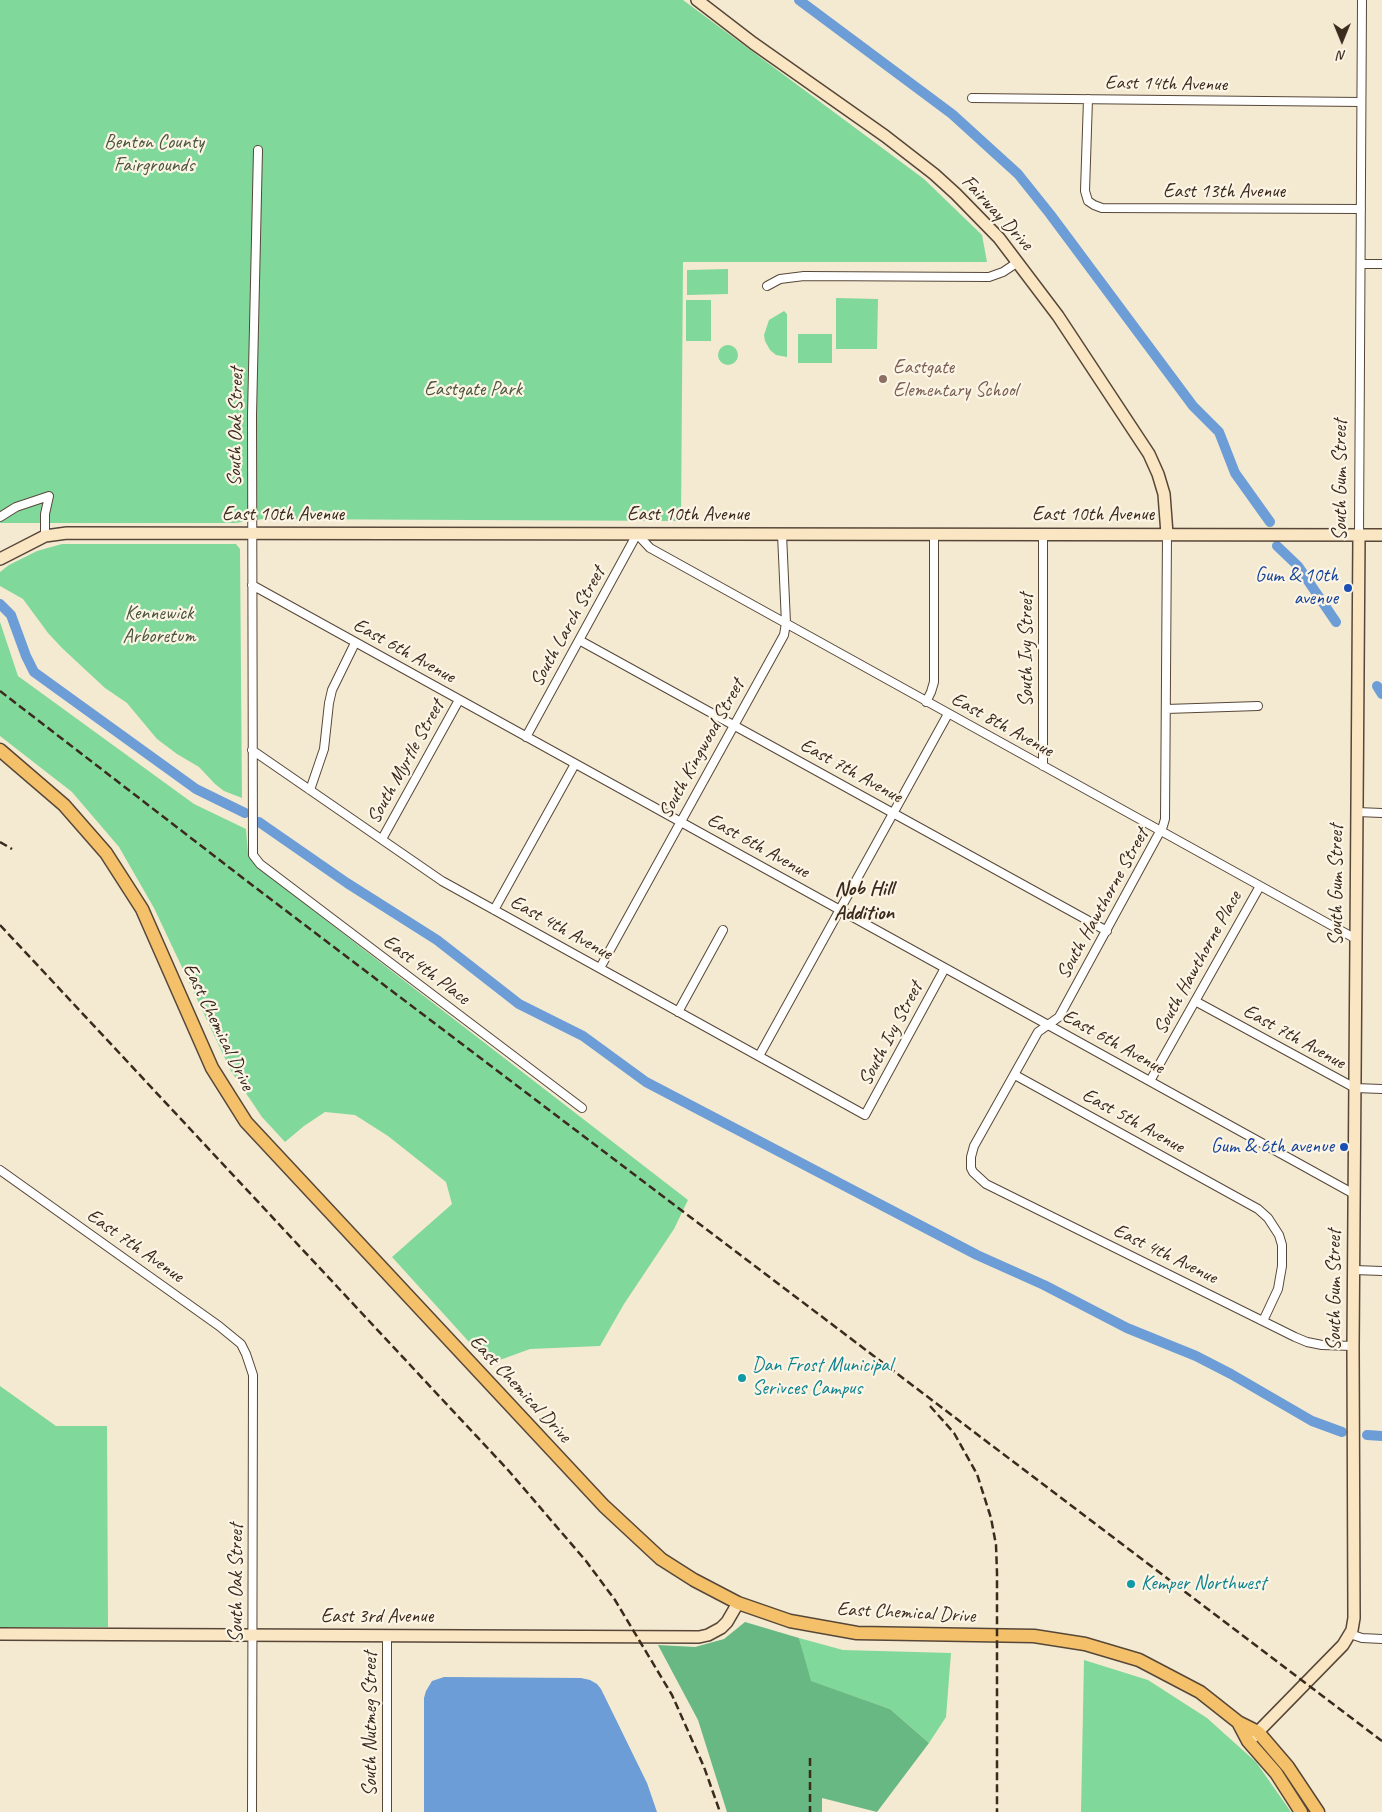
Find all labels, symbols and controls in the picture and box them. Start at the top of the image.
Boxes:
north arrow [1317,15,1367,65]
text: N [1338,47,1346,64]
street label: East 14th Avenue [1105,71,1227,97]
park label: Benton County Fairgrounds [104,131,204,178]
street label: Fairway Drive [956,170,1038,256]
street label: East 13th Avenue [1163,180,1285,204]
place label: Eastgate Elementary School [893,356,1018,403]
street label: South Oak Street [223,367,249,487]
marker: Eastgate Elementary School [877,373,889,385]
park label: Eastgate Park [424,378,522,402]
street label: South Gum Street [1329,419,1353,541]
street label: East 10th Avenue [222,503,344,527]
street label: East 10th Avenue [627,503,749,527]
street label: East 10th Avenue [1032,503,1154,527]
street label: South Larch Street [525,563,611,691]
place label: Gum & 10th avenue [1255,564,1338,611]
marker: Gum & 10th avenue [1342,582,1354,594]
street label: South Ivy Street [1015,593,1039,707]
park label: Kennewick Arboretum [123,602,195,649]
street label: East 6th Avenue [349,613,459,689]
street label: South Kingwood Street [654,675,750,823]
street label: East 8th Avenue [947,687,1057,763]
street label: South Myrtle Street [362,696,450,828]
street label: East 7th Avenue [796,733,906,809]
street label: East 6th Avenue [703,808,813,884]
street label: South Hawthorne Street [1052,824,1154,984]
street label: South Gum Street [1325,824,1349,946]
district label: Nob Hill Addition [834,876,894,926]
street label: South Hawthorne Place [1149,887,1247,1039]
street label: East 4th Avenue [506,890,616,966]
street label: East 4th Place [378,930,474,1010]
street label: East Chemical Drive [177,959,259,1095]
street label: South Ivy Street [854,978,928,1090]
street label: East 7th Avenue [1239,999,1349,1075]
street label: East 6th Avenue [1058,1004,1168,1080]
street label: East 5th Avenue [1078,1083,1188,1159]
place label: Gum & 6th avenue [1211,1135,1334,1159]
marker: Gum & 6th avenue [1338,1141,1350,1153]
street label: East 7th Avenue [82,1204,188,1288]
street label: East 4th Avenue [1109,1218,1221,1290]
street label: South Gum Street [1323,1229,1347,1351]
street label: East Chemical Drive [464,1330,576,1448]
place label: Dan Frost Municipal Serivces Campus [752,1354,892,1401]
marker: Dan Frost Municipal Serivces Campus [736,1372,748,1384]
street label: South Oak Street [225,1524,249,1642]
place label: Kemper Northwest [1141,1572,1266,1596]
marker: Kemper Northwest [1125,1578,1137,1590]
street label: East Chemical Drive [836,1597,976,1629]
street label: East 3rd Avenue [321,1605,433,1629]
street label: South Nutmeg Street [359,1652,383,1796]

